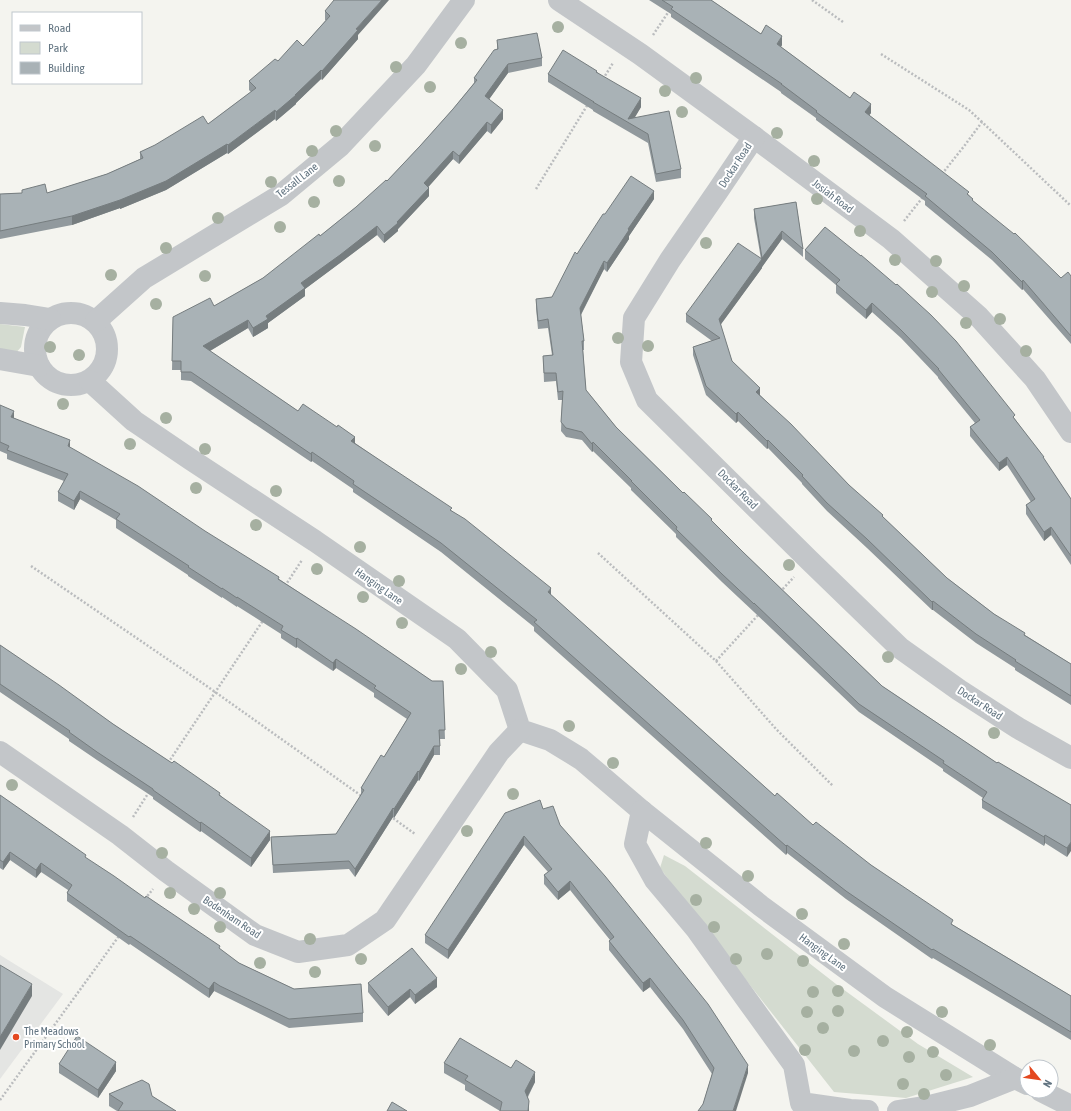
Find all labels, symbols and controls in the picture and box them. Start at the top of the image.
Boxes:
legend [12,12,142,84]
text: Road [48,21,71,35]
text: Park [48,41,69,55]
text: Building [48,61,86,75]
street label: Dockar Road [716,140,754,190]
street label: Tessall Lane [274,160,320,200]
street label: Josiah Road [810,177,856,215]
street label: Dockar Road [716,467,760,511]
street label: Hanging Lane [353,565,405,607]
street label: Dockar Road [955,684,1005,722]
street label: Bodenham Road [201,893,263,941]
street label: Hanging Lane [797,931,849,973]
place label: The Meadows Primary School [24,1025,85,1050]
marker: The Meadows Primary School [11,1032,21,1042]
north arrow [1019,1059,1059,1099]
text: N [1041,1078,1055,1090]

